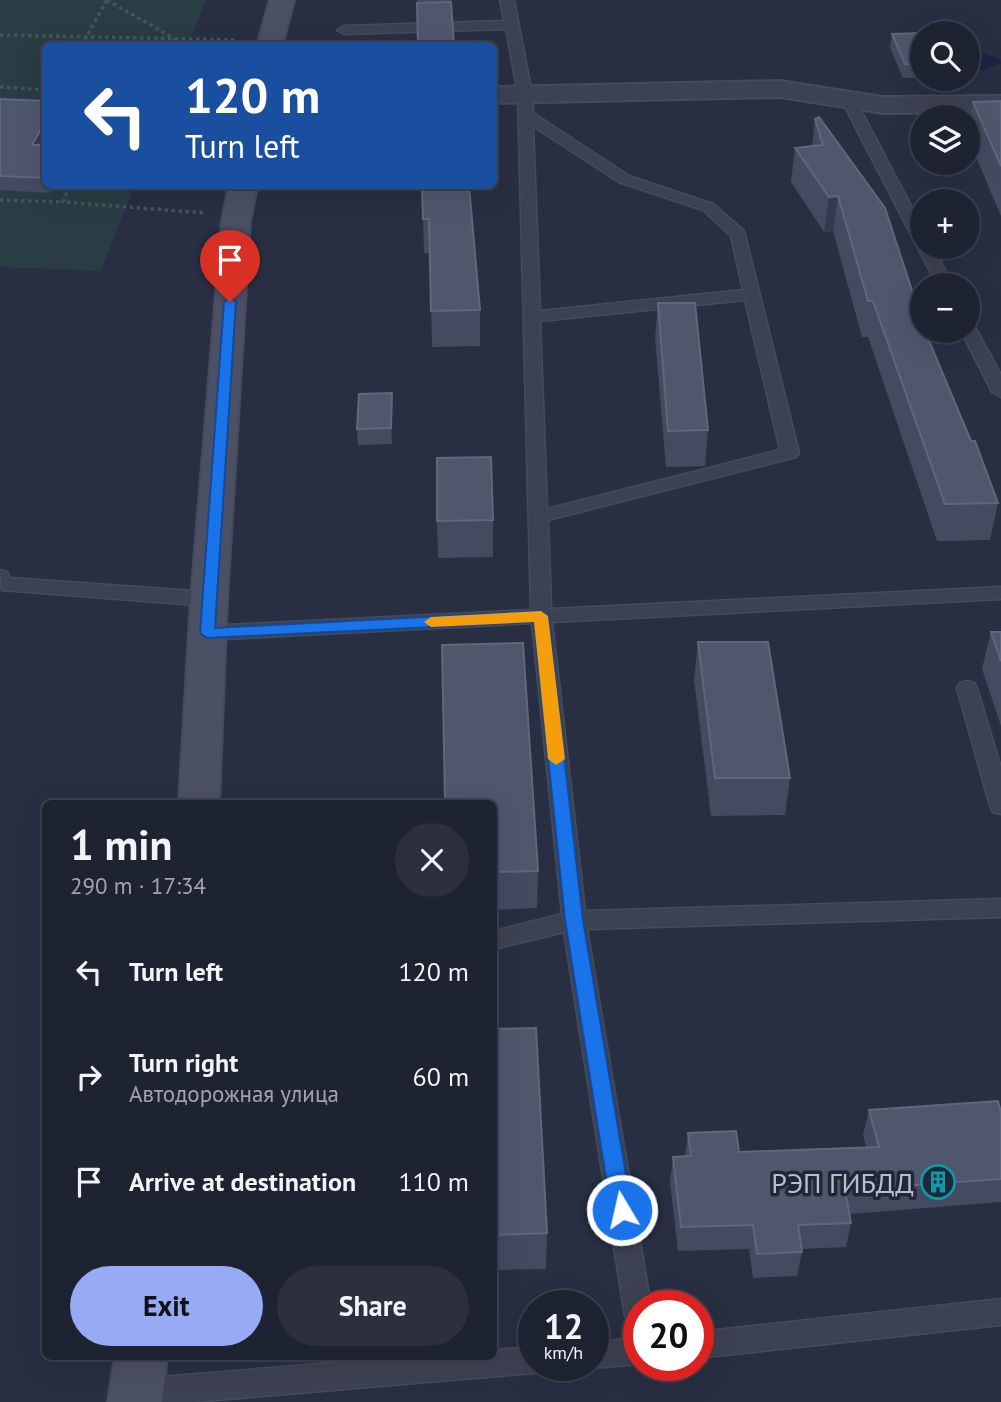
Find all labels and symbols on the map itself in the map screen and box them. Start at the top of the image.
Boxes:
pin [200,230,260,302]
building icon: РЭП ГИБДД [919,1163,957,1201]
place label: РЭП ГИБДД [771,1164,914,1201]
position arrow [585,1173,659,1247]
speed limit sign: 20 [623,1290,714,1381]

